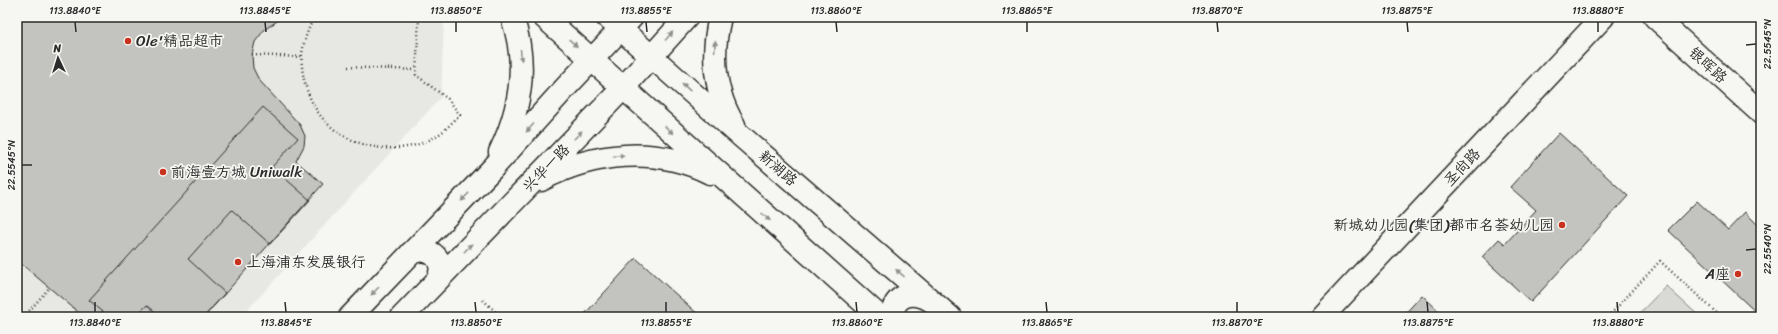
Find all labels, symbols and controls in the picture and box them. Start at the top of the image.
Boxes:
text: 113.8840°E [49,2,102,20]
text: 113.8845°E [239,2,292,20]
text: 113.8850°E [430,2,483,20]
text: 113.8855°E [620,2,673,20]
text: 113.8860°E [811,2,863,20]
text: 113.8865°E [1002,2,1054,20]
text: 113.8870°E [1191,2,1244,20]
text: 113.8875°E [1382,2,1434,20]
text: 113.8880°E [1572,2,1625,20]
text: 22.5545°N [1759,19,1777,69]
place label: Ole'精品超市 [136,28,223,54]
one-way arrow [665,31,674,42]
marker: Ole'精品超市 [123,36,133,46]
north arrow [38,38,78,78]
one-way arrow [568,38,577,47]
text: N [52,39,62,58]
one-way arrow [712,40,719,52]
street label: 银晖路 [1683,40,1733,90]
one-way arrow [517,49,524,61]
one-way arrow [680,82,691,91]
one-way arrow [525,123,534,133]
one-way arrow [664,126,674,135]
one-way arrow [573,130,583,140]
street label: 兴华一路 [516,137,576,199]
text: 22.5545°N [3,140,21,190]
street label: 圣尚路 [1437,142,1487,192]
street label: 新湖路 [752,143,804,193]
one-way arrow [613,152,625,159]
place label: 前海壹方城 Uniwalk [171,159,303,185]
marker: 前海壹方城 Uniwalk [158,167,168,177]
one-way arrow [460,192,470,202]
one-way arrow [761,212,771,221]
place label: 新城幼儿园(集团)都市名荟幼儿园 [1333,212,1554,238]
marker: 新城幼儿园(集团)都市名荟幼儿园 [1557,220,1567,230]
text: 22.5540°N [1759,224,1777,274]
one-way arrow [463,243,473,253]
place label: 上海浦东发展银行 [246,249,366,275]
marker: 上海浦东发展银行 [233,257,243,267]
place label: A座 [1704,261,1730,287]
one-way arrow [894,269,905,278]
marker: A座 [1733,269,1743,279]
one-way arrow [370,286,380,296]
text: 113.8840°E [69,314,122,332]
text: 113.8845°E [260,314,313,332]
text: 113.8850°E [450,314,503,332]
text: 113.8855°E [640,314,693,332]
text: 113.8860°E [832,314,884,332]
text: 113.8865°E [1022,314,1074,332]
text: 113.8870°E [1211,314,1264,332]
text: 113.8875°E [1403,314,1455,332]
text: 113.8880°E [1592,314,1645,332]

